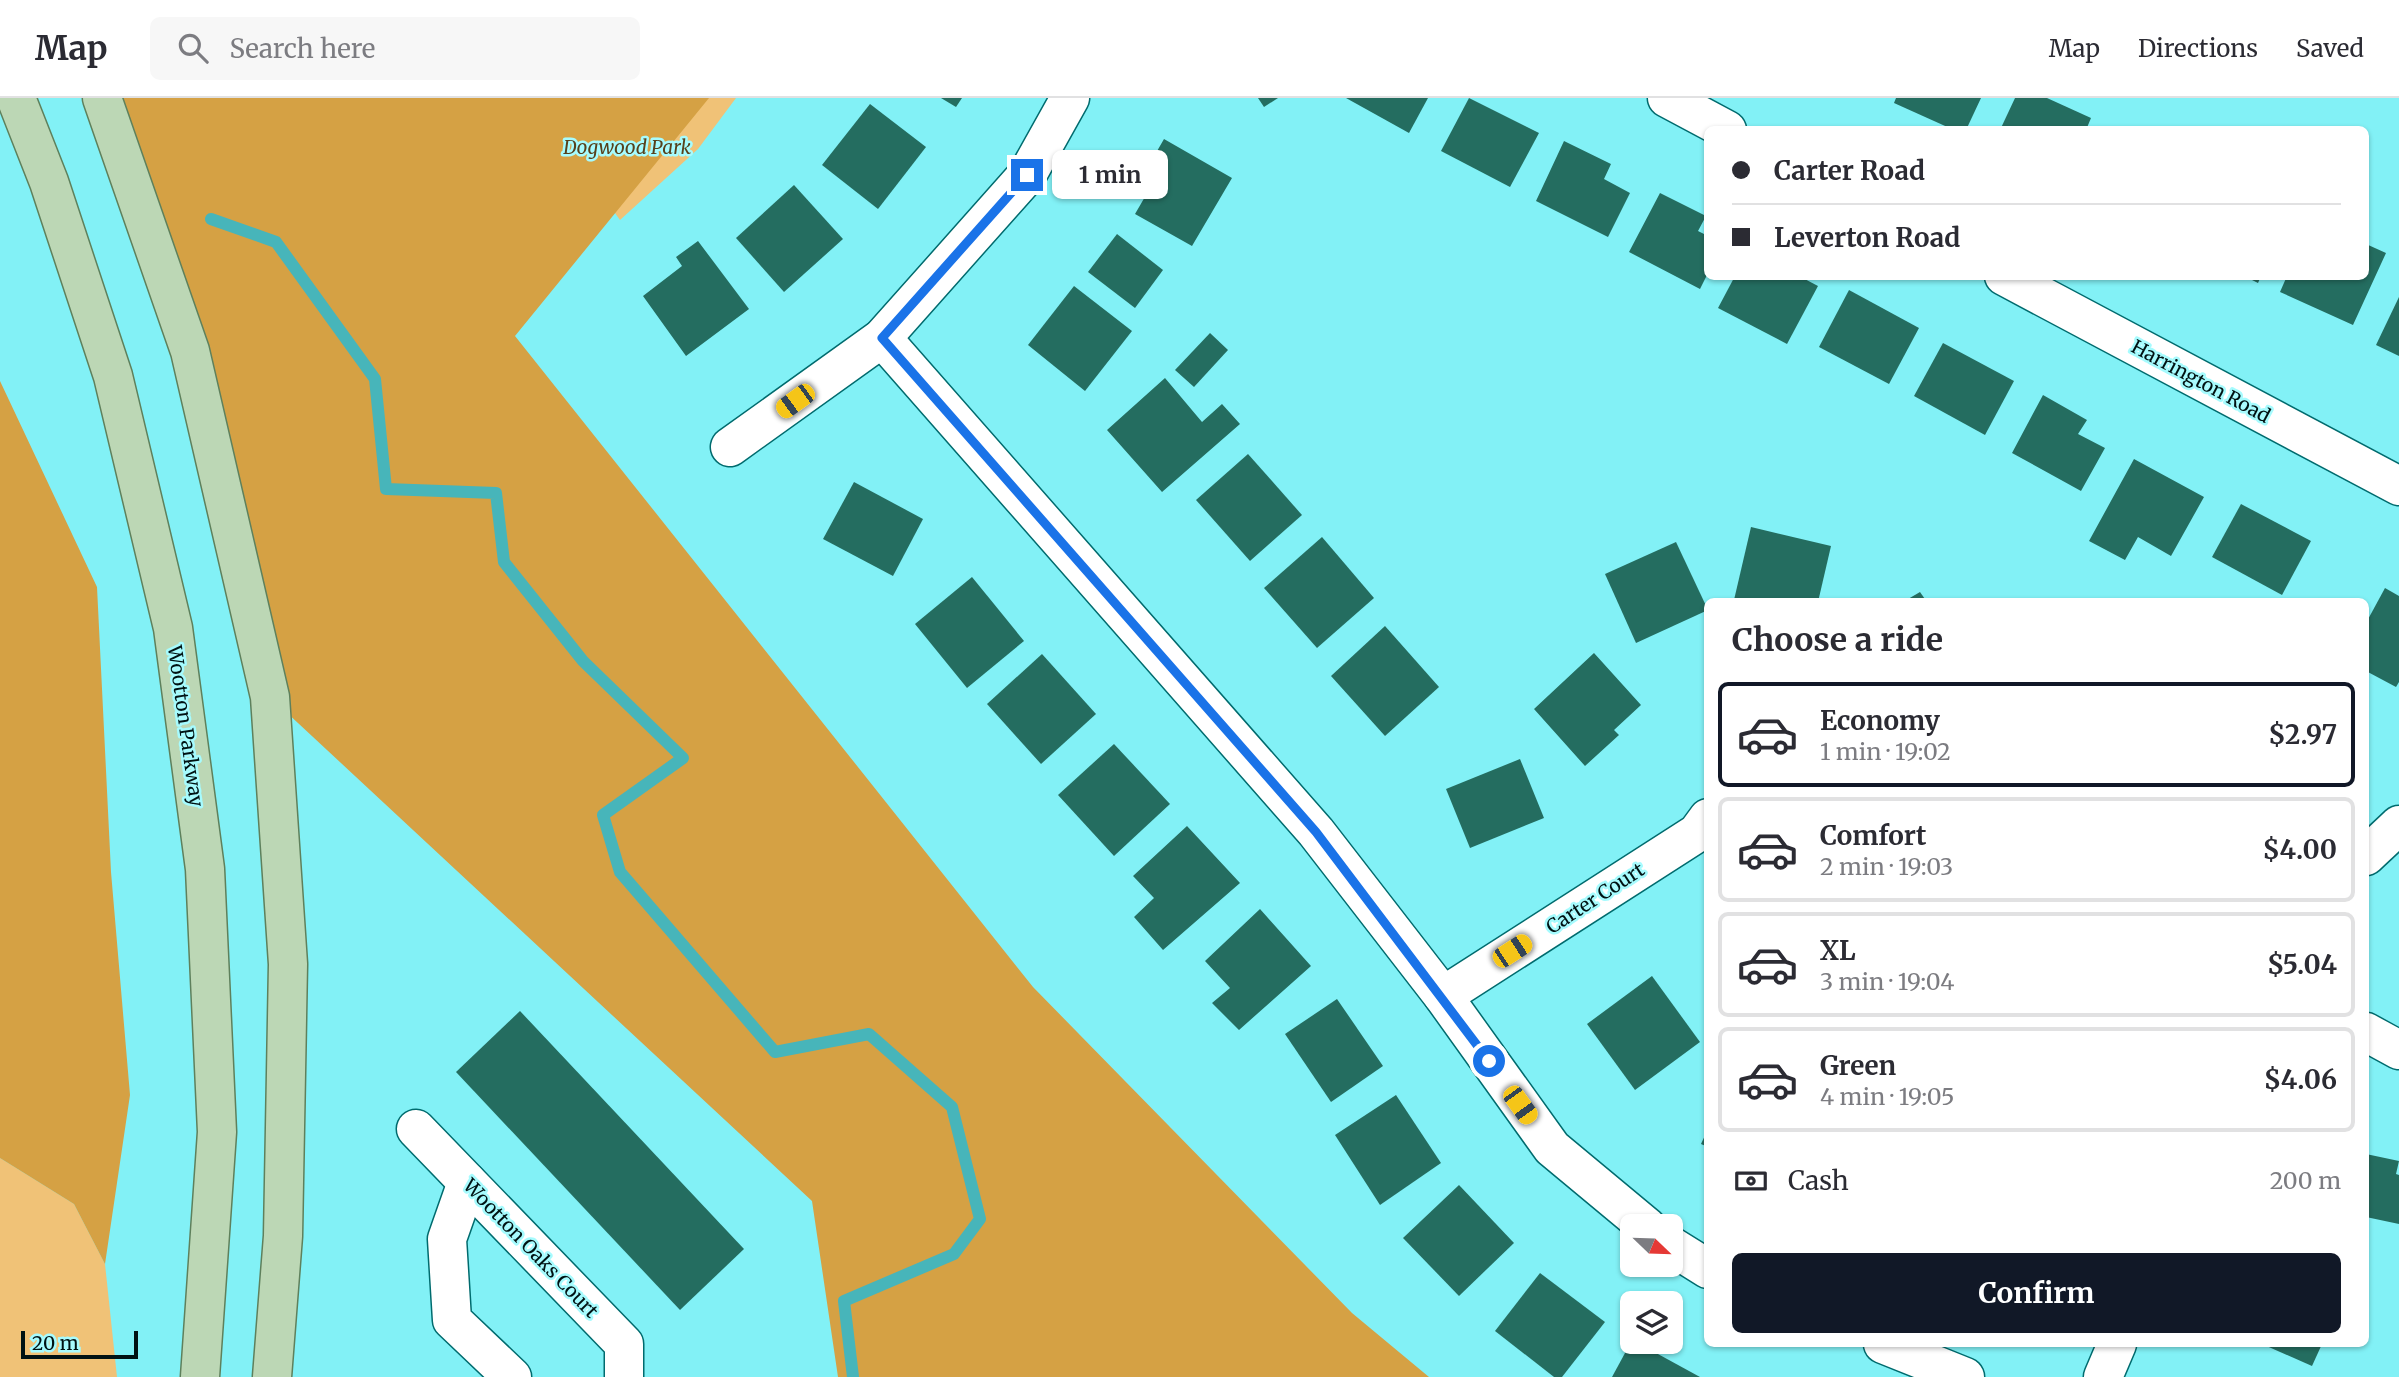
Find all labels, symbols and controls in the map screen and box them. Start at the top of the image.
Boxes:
search box [150,17,640,80]
text: Map [35,28,108,69]
icon: search [174,29,212,67]
text: Search here [230,32,375,65]
text: Map [2049,33,2100,64]
text: Directions [2138,33,2258,64]
text: Saved [2296,33,2364,64]
park label: Dogwood Park [562,135,691,159]
callout: 1 min [1052,150,1167,200]
text: Carter Road [1774,154,1925,187]
route end [1011,159,1043,191]
text: 1 min [1079,160,1141,189]
text: Leverton Road [1774,221,1960,254]
street label: Harrington Road [2127,334,2275,428]
car [772,380,819,422]
text: Choose a ride [1732,620,1943,660]
street label: Wootton Parkway [163,643,209,808]
icon: car [1736,703,1799,766]
text: Economy [1820,704,1940,737]
text: $2.97 [2268,718,2337,751]
text: 1 min · 19:02 [1820,737,1951,766]
icon: car [1736,818,1799,881]
text: Comfort [1820,819,1926,852]
text: $4.00 [2262,833,2337,866]
text: 2 min · 19:03 [1820,852,1953,881]
street label: Carter Court [1541,857,1649,939]
car [1489,931,1536,971]
icon: car [1736,933,1799,996]
text: XL [1820,934,1856,967]
text: $5.04 [2267,948,2337,981]
text: 3 min · 19:04 [1820,967,1954,996]
route start [1473,1045,1505,1077]
icon: car [1736,1048,1799,1111]
text: Green [1820,1049,1896,1082]
text: $4.06 [2264,1063,2337,1096]
car [1500,1082,1541,1128]
text: 4 min · 19:05 [1820,1082,1954,1111]
icon: cash [1732,1162,1770,1200]
text: Cash [1788,1164,1849,1197]
text: 200 m [2270,1166,2341,1195]
street label: Wootton Oaks Court [458,1173,604,1323]
north arrow [1620,1214,1684,1278]
map controls [1620,1214,1683,1354]
button: Confirm [1732,1253,2341,1333]
button: layers [1620,1291,1683,1354]
scale bar [21,1328,138,1360]
text: 20 m [32,1331,79,1355]

